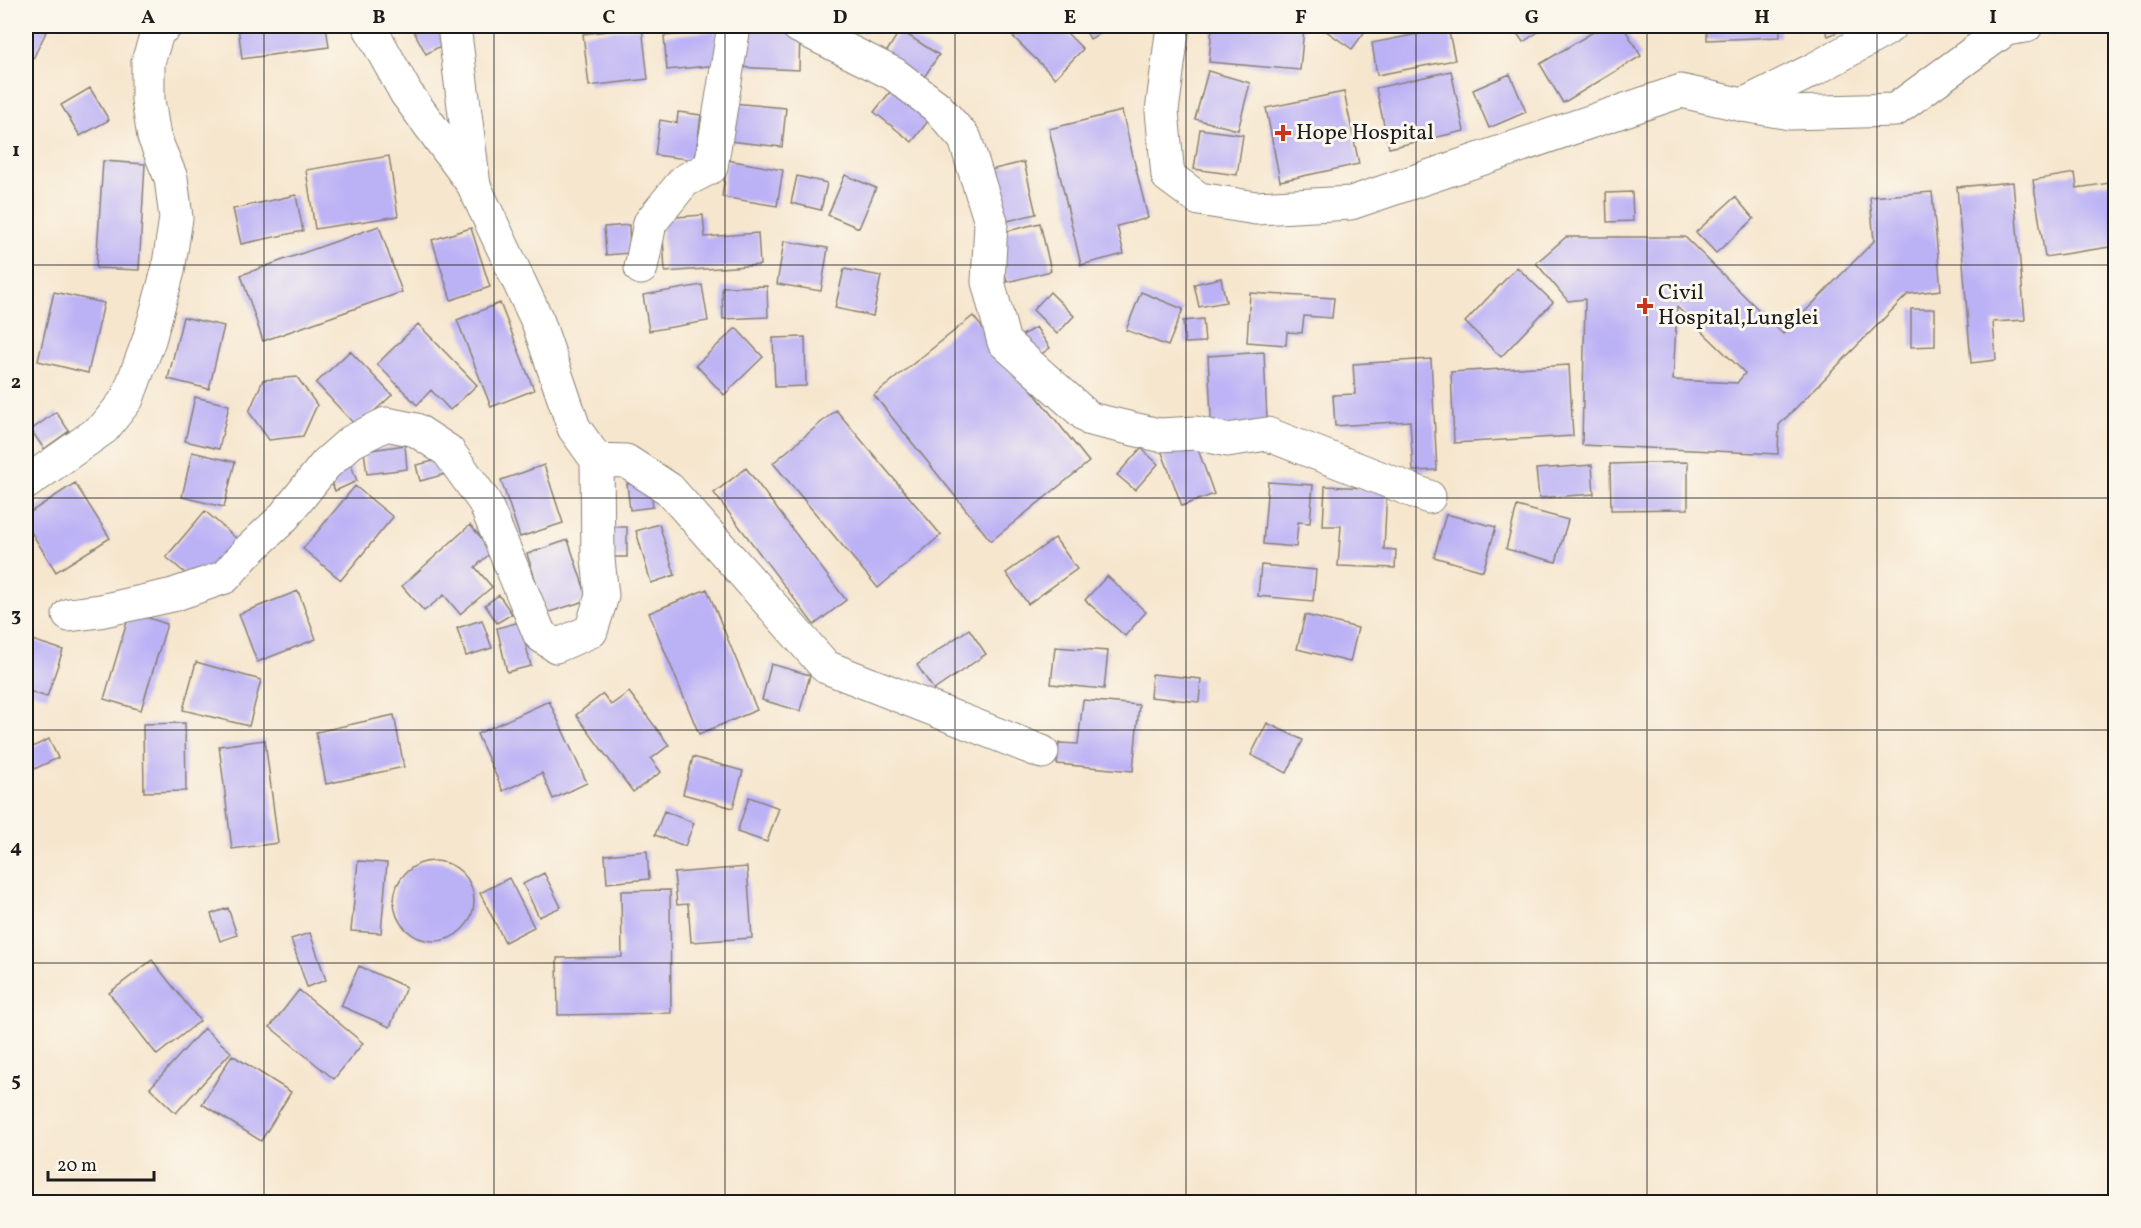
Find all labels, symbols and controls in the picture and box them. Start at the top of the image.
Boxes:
text: A [141,4,155,32]
text: B [372,4,386,32]
text: C [603,4,616,32]
text: D [833,4,847,32]
text: E [1064,4,1076,32]
text: F [1295,4,1307,32]
text: G [1525,4,1539,32]
text: H [1754,4,1770,32]
text: I [1989,4,1997,32]
place label: Hope Hospital [1296,118,1434,149]
marker: Hope Hospital [1274,124,1292,142]
text: 1 [12,137,20,165]
place label: Civil Hospital,Lunglei [1658,278,1819,334]
marker: Civil Hospital,Lunglei [1636,297,1654,315]
text: 2 [11,369,21,397]
text: 3 [11,602,21,630]
text: 4 [10,834,22,862]
text: 5 [11,1067,21,1095]
scale bar [48,1144,154,1182]
text: 20 m [57,1154,97,1179]

